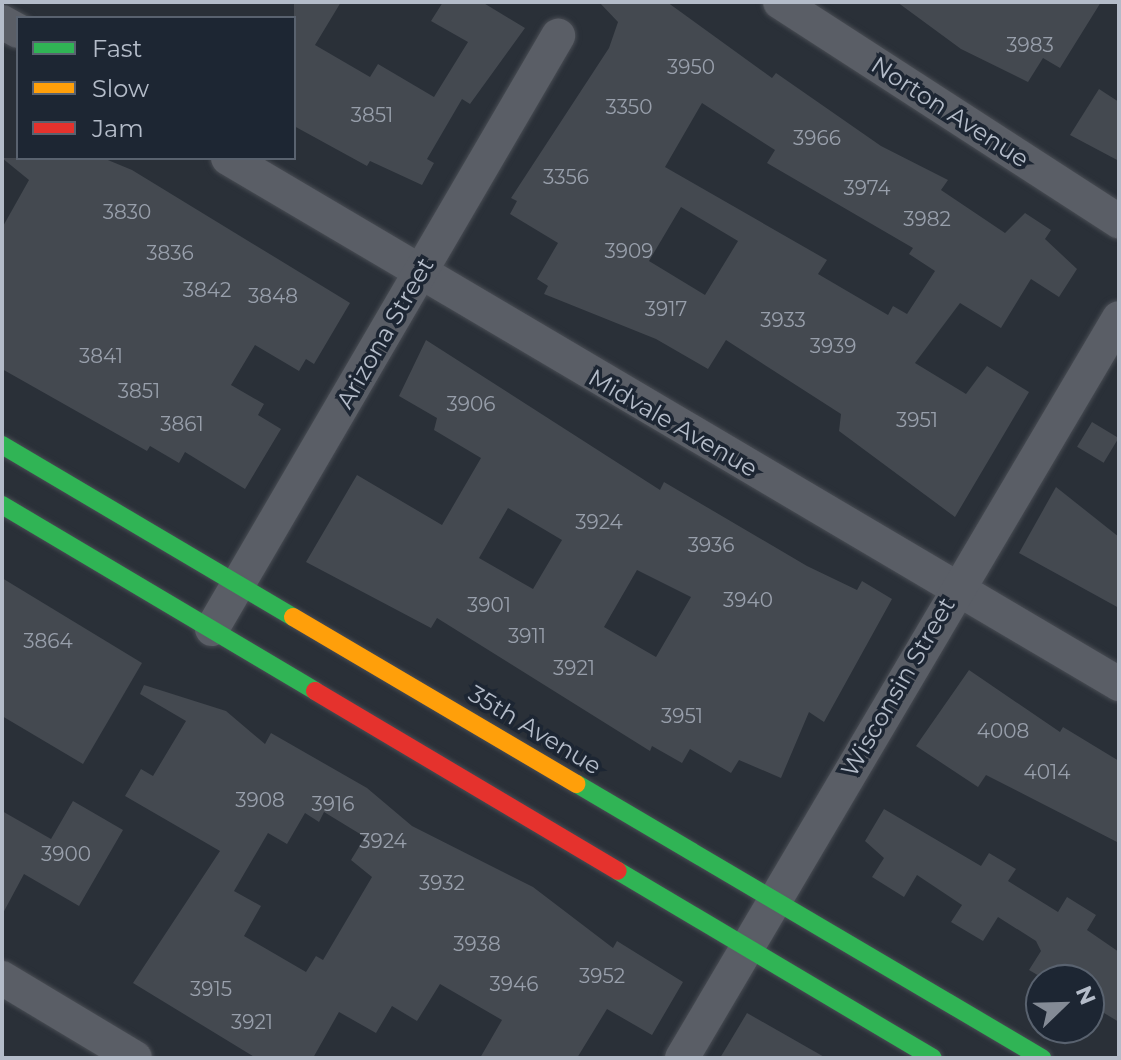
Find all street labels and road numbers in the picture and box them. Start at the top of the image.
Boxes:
street label: Norton Avenue [866,50,1034,174]
street label: Arizona Street [330,252,440,414]
street label: Midvale Avenue [583,363,763,483]
street label: Wisconsin Street [835,592,961,782]
street label: 35th Avenue [463,679,607,781]

